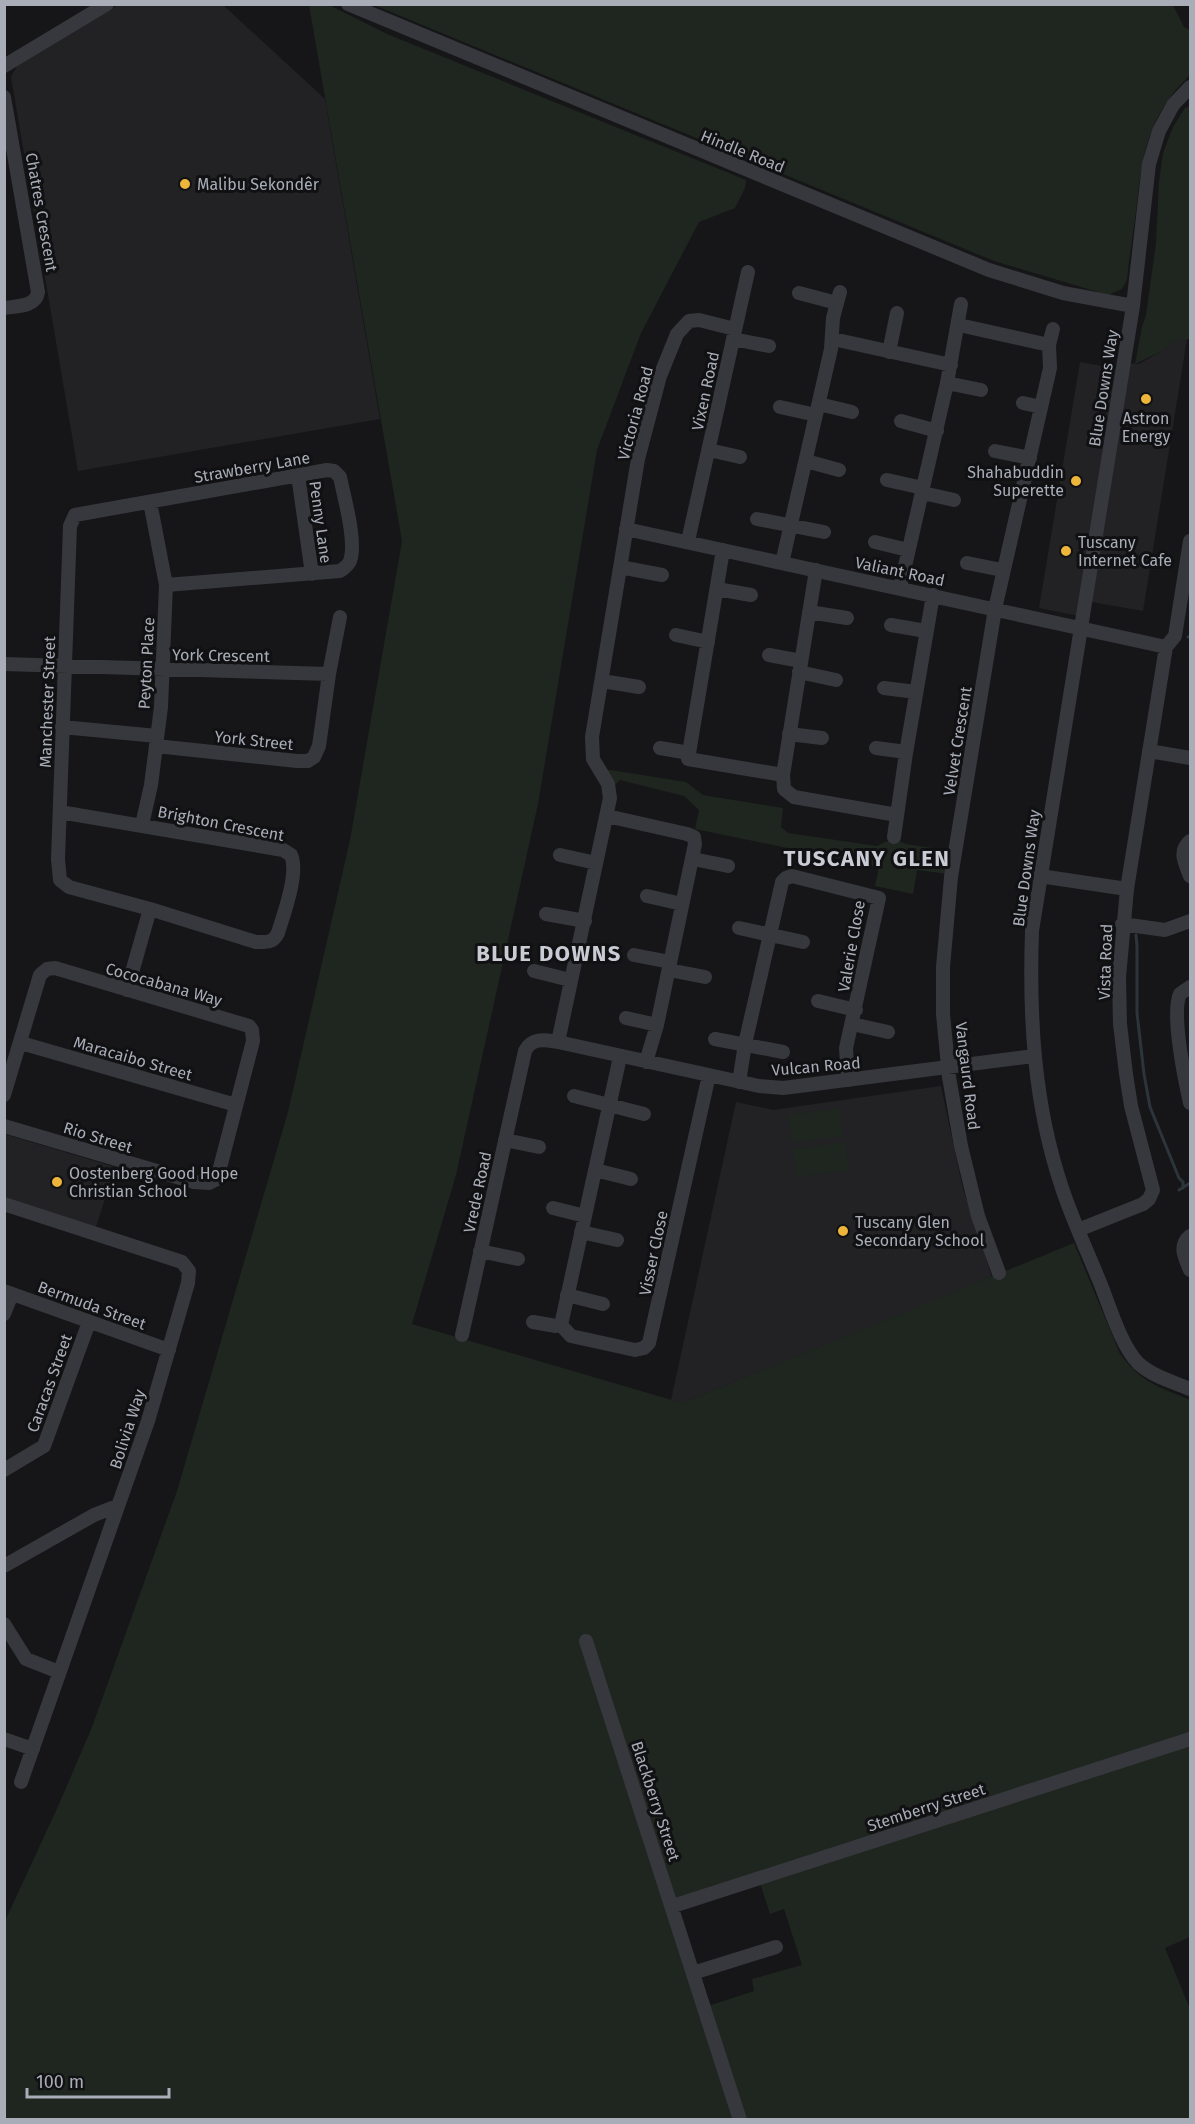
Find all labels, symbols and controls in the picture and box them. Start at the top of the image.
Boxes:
street label: Hindle Road [698,126,788,177]
street label: Chatres Crescent [22,151,61,273]
place label: Malibu Sekondêr [197,175,320,194]
marker: Malibu Sekondêr [178,177,192,191]
street label: Blue Downs Way [1085,328,1122,448]
street label: Vixen Road [688,350,723,432]
street label: Victoria Road [614,364,657,462]
marker: Astron Energy [1139,392,1153,406]
place label: Astron Energy [1122,409,1170,446]
street label: Strawberry Lane [193,448,312,487]
place label: Shahabuddin Superette [967,463,1064,500]
marker: Shahabuddin Superette [1069,474,1083,488]
street label: Penny Lane [305,480,336,564]
place label: Tuscany Internet Cafe [1078,533,1172,570]
marker: Tuscany Internet Cafe [1059,544,1073,558]
street label: Valiant Road [853,553,946,590]
street label: Peyton Place [135,616,158,710]
street label: Manchester Street [36,636,59,768]
street label: York Crescent [172,645,270,666]
street label: Velvet Crescent [939,685,976,797]
street label: York Street [214,727,295,754]
street label: Brighton Crescent [156,802,286,845]
street label: Blue Downs Way [1009,808,1044,928]
district label: TUSCANY GLEN [784,845,950,872]
street label: Valerie Close [834,899,869,993]
street label: Vista Road [1095,924,1116,1001]
district label: BLUE DOWNS [476,940,622,967]
street label: Cococabana Way [103,959,224,1010]
street label: Vangaurd Road [951,1021,984,1131]
street label: Maracaibo Street [71,1032,195,1085]
street label: Vulcan Road [771,1053,861,1080]
street label: Rio Street [61,1118,135,1157]
street label: Vrede Road [460,1150,495,1234]
place label: Oostenberg Good Hope Christian School [69,1164,238,1201]
marker: Oostenberg Good Hope Christian School [50,1175,64,1189]
street label: Visser Close [635,1209,672,1297]
place label: Tuscany Glen Secondary School [855,1213,984,1250]
marker: Tuscany Glen Secondary School [836,1224,850,1238]
street label: Bermuda Street [35,1277,149,1334]
street label: Caracas Street [23,1331,76,1435]
street label: Bolivia Way [106,1387,149,1471]
street label: Blackberry Street [627,1739,684,1864]
street label: Stemberry Street [865,1779,988,1835]
scale bar [27,2061,170,2099]
text: 100 m [36,2071,84,2093]

